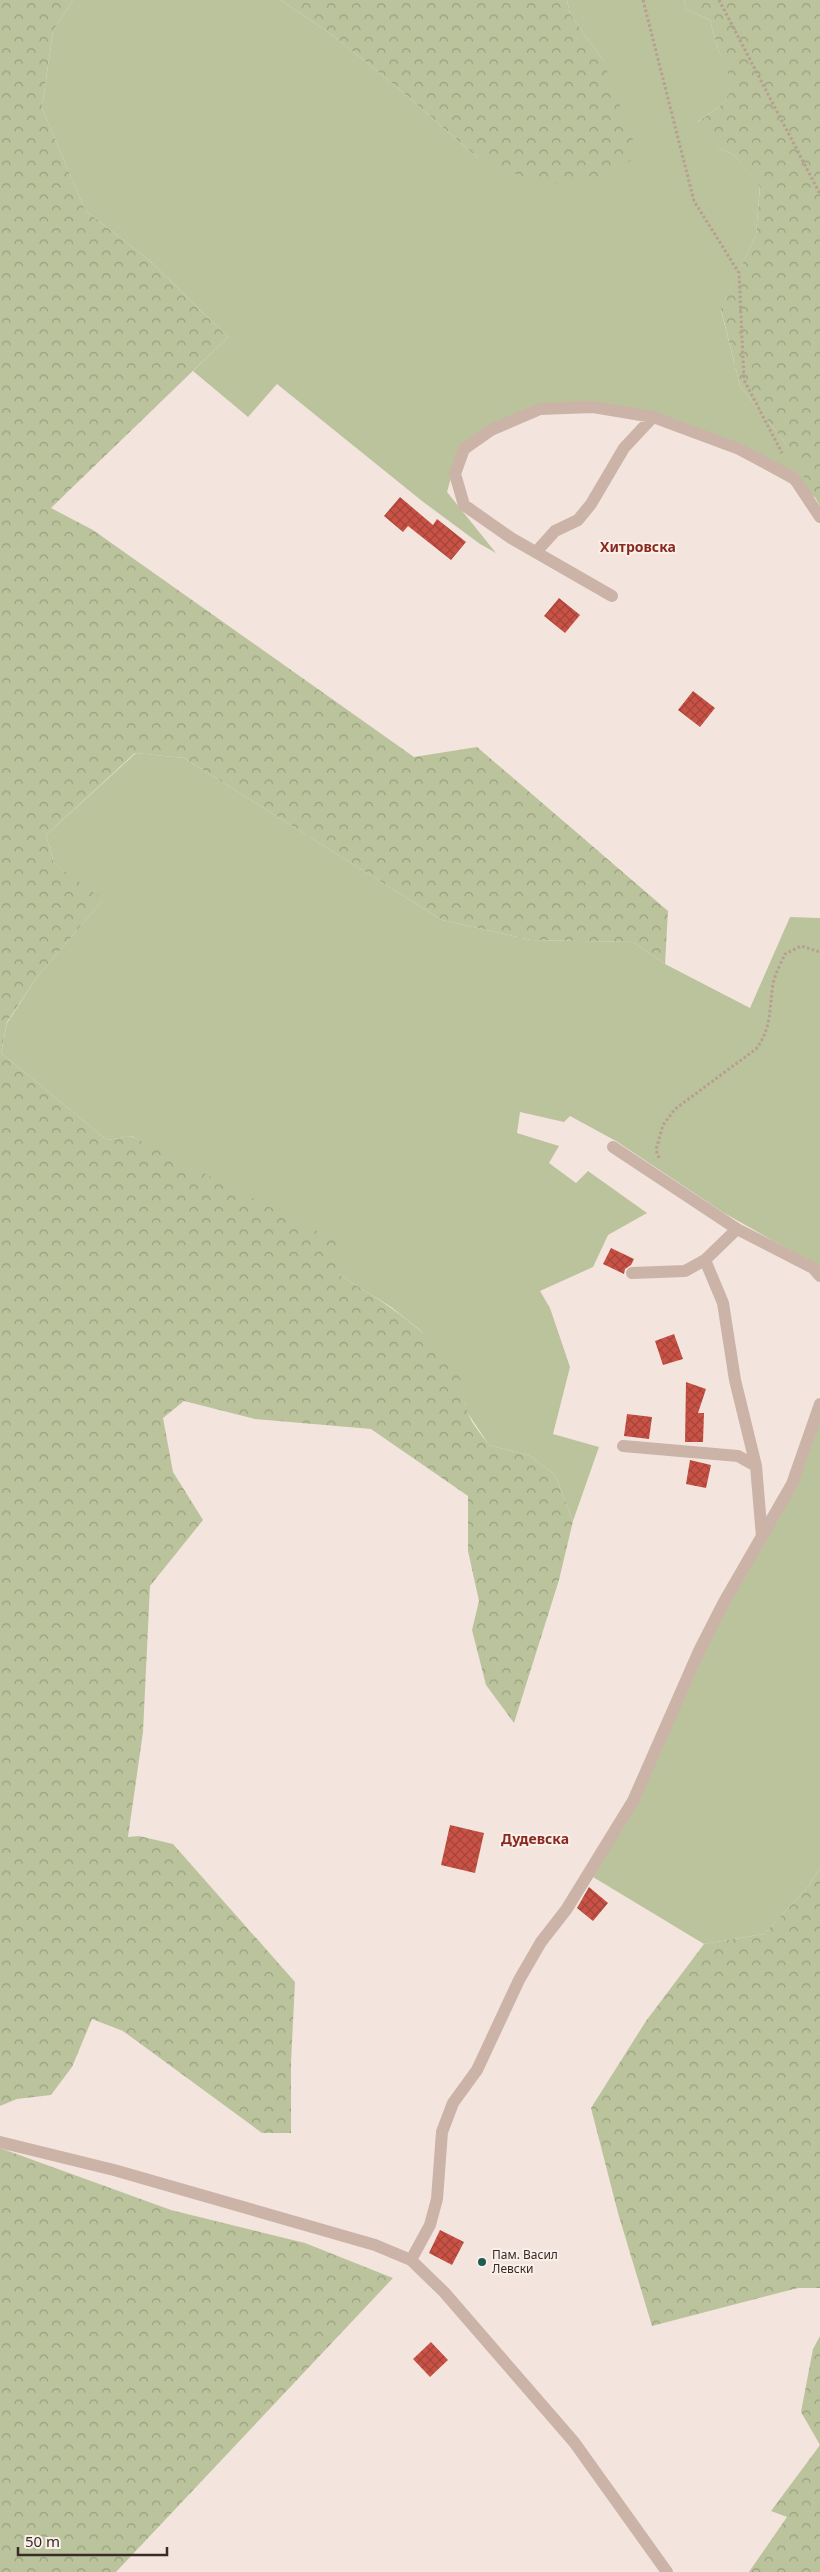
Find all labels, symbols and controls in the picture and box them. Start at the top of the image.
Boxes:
district label: Хитровска [600,537,676,556]
district label: Дудевска [501,1829,569,1848]
place label: Пам. Васил Левски [492,2246,558,2277]
marker: Пам. Васил Левски [476,2256,488,2268]
scale bar [18,2524,166,2556]
text: 50 m [25,2531,60,2551]

